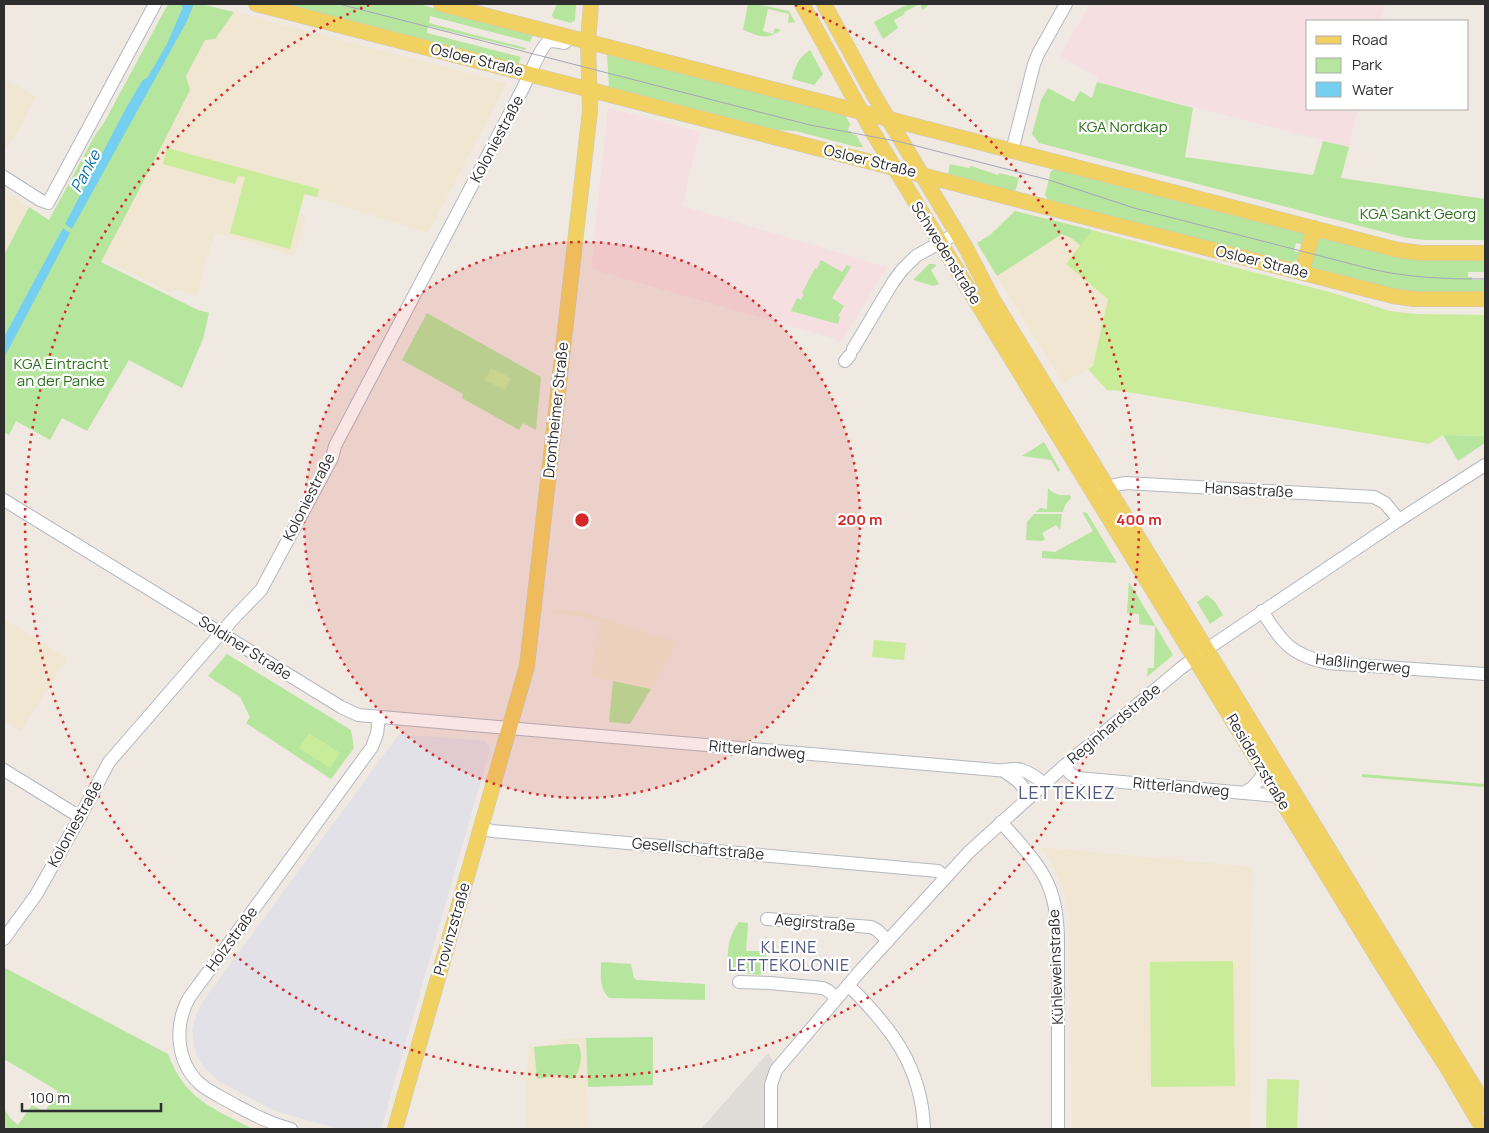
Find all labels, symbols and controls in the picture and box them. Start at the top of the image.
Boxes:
legend [1306,20,1469,110]
text: Road [1352,29,1388,50]
street label: Osloer Straße [429,38,526,81]
text: Park [1352,54,1382,75]
text: Water [1352,79,1394,100]
street label: Koloniestraße [465,91,528,186]
park label: KGA Nordkap [1078,116,1168,137]
street label: Osloer Straße [822,139,919,182]
water label: Panke [65,145,106,196]
street label: Schwedenstraße [906,197,987,308]
park label: KGA Sankt Georg [1360,203,1476,224]
street label: Osloer Straße [1214,240,1311,283]
street label: Drontheimer Straße [538,341,573,479]
park label: KGA Eintracht an der Panke [14,353,108,391]
street label: Koloniestraße [277,449,340,544]
street label: Hansastraße [1204,477,1294,502]
text: 200 m [837,509,883,530]
text: 400 m [1116,509,1162,530]
centre of rings [573,511,591,529]
street label: Soldiner Straße [195,610,296,685]
street label: Haßlingerweg [1315,648,1412,679]
street label: Reginhardstraße [1063,678,1165,769]
street label: Residenzstraße [1221,710,1296,814]
street label: Ritterlandweg [708,735,806,764]
street label: Ritterlandweg [1132,772,1230,801]
street label: Koloniestraße [42,777,107,871]
district label: LETTEKIEZ [1018,780,1116,804]
street label: Gesellschaftstraße [631,832,765,865]
street label: Provinzstraße [428,880,475,978]
street label: Holzstraße [201,902,262,975]
street label: Aegirstraße [774,909,856,937]
street label: Kühleweinstraße [1043,909,1068,1025]
district label: KLEINE LETTEKOLONIE [728,936,850,976]
scale bar [22,1080,161,1112]
text: 100 m [30,1087,70,1108]

